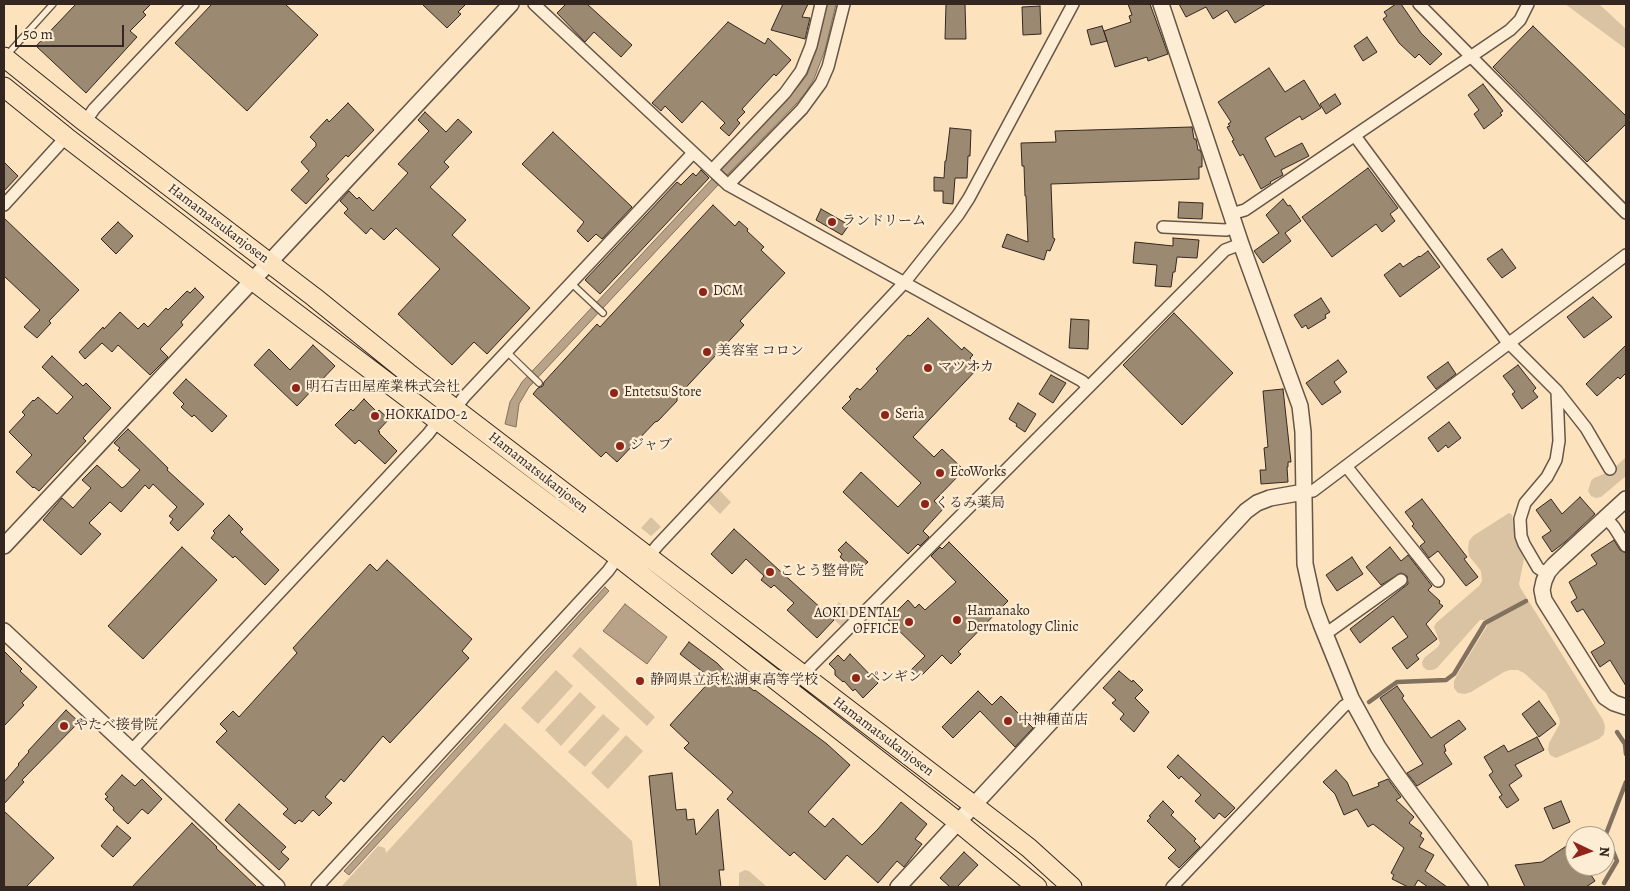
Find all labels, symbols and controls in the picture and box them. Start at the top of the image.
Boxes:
scale bar [18,15,126,47]
text: 50 m [23,24,53,44]
street label: Hamamatsukanjosen [164,181,272,267]
place label: ランドリーム [842,214,926,230]
marker: ランドリーム [826,216,838,228]
place label: DCM [713,284,743,300]
marker: DCM [697,286,709,298]
place label: 美容室 コロン [717,344,804,360]
marker: 美容室 コロン [701,346,713,358]
place label: マツオカ [938,360,994,376]
marker: マツオカ [922,362,934,374]
place label: 明石吉田屋産業株式会社 [306,380,460,396]
marker: 明石吉田屋産業株式会社 [290,382,302,394]
place label: Entetsu Store [624,385,702,401]
marker: Entetsu Store [608,387,620,399]
place label: Seria [895,407,924,423]
place label: HOKKAIDO-2 [385,408,467,424]
marker: Seria [879,409,891,421]
marker: HOKKAIDO-2 [369,410,381,422]
street label: Hamamatsukanjosen [485,429,591,517]
place label: ジャブ [630,438,672,454]
marker: ジャブ [614,440,626,452]
place label: EcoWorks [950,465,1006,481]
marker: EcoWorks [934,467,946,479]
place label: くるみ薬局 [935,496,1005,512]
marker: くるみ薬局 [919,498,931,510]
place label: ことう整骨院 [780,564,864,580]
marker: ことう整骨院 [764,566,776,578]
place label: Hamanako Dermatology Clinic [967,604,1078,636]
place label: AOKI DENTAL OFFICE [814,606,899,638]
marker: Hamanako Dermatology Clinic [951,614,963,626]
marker: AOKI DENTAL OFFICE [903,616,915,628]
place label: ペンギン [866,670,922,686]
marker: ペンギン [850,672,862,684]
place label: 静岡県立浜松湖東高等学校 [650,673,818,689]
marker: 静岡県立浜松湖東高等学校 [634,675,646,687]
street label: Hamamatsukanjosen [829,694,937,780]
place label: 中神種苗店 [1018,713,1088,729]
marker: 中神種苗店 [1002,715,1014,727]
place label: やたべ接骨院 [74,718,158,734]
marker: やたべ接骨院 [58,720,70,732]
north arrow [1565,826,1615,876]
text: N [1595,846,1614,857]

